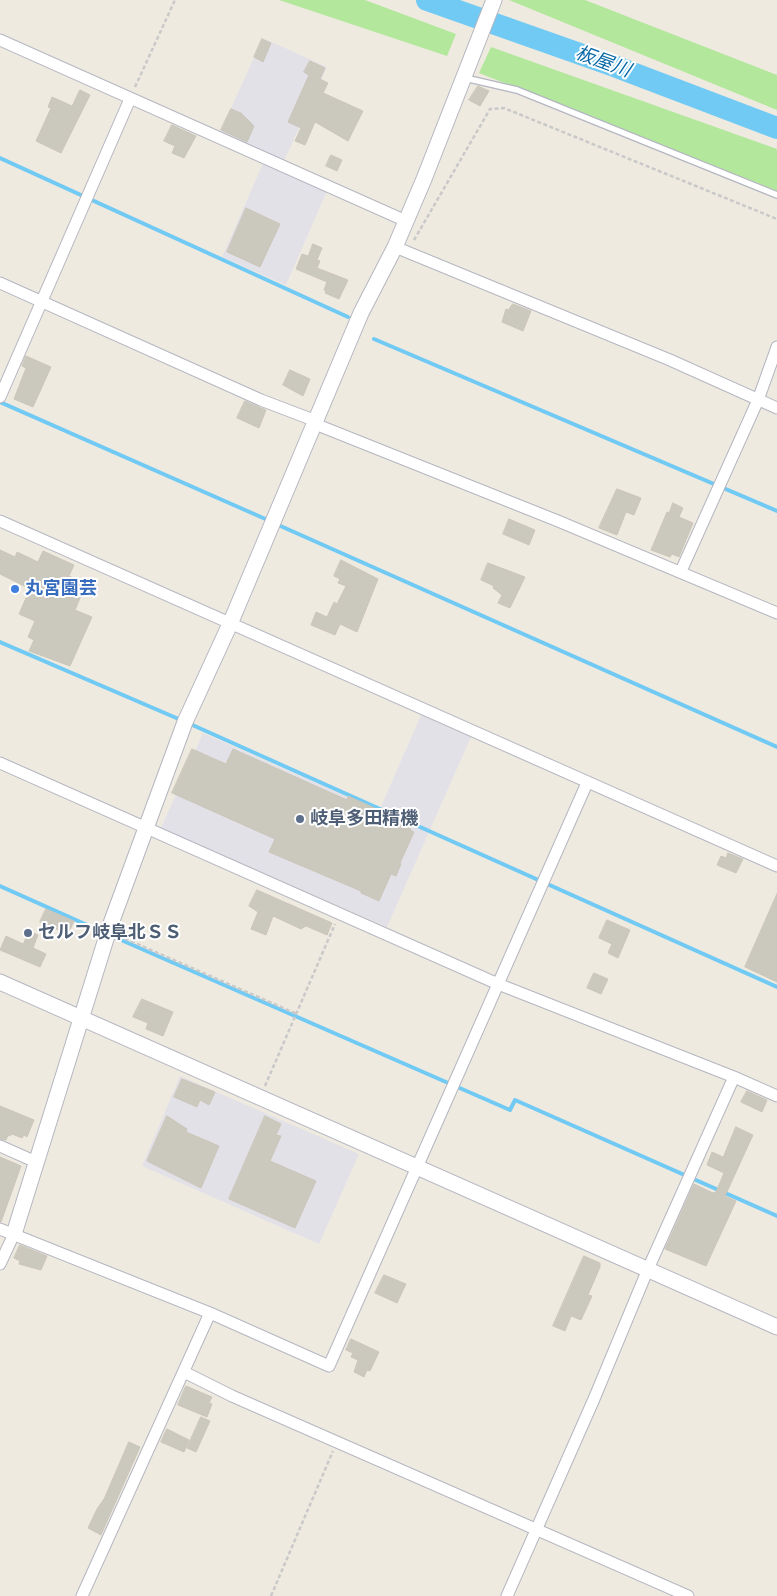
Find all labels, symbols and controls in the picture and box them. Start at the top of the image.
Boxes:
water label: 板屋川 [572,42,634,82]
place label: 丸宮園芸 [25,578,97,600]
marker: 丸宮園芸 [9,583,21,595]
place label: 岐阜多田精機 [310,808,418,830]
marker: 岐阜多田精機 [294,813,306,825]
place label: セルフ岐阜北ＳＳ [38,922,182,944]
marker: セルフ岐阜北ＳＳ [22,927,34,939]

